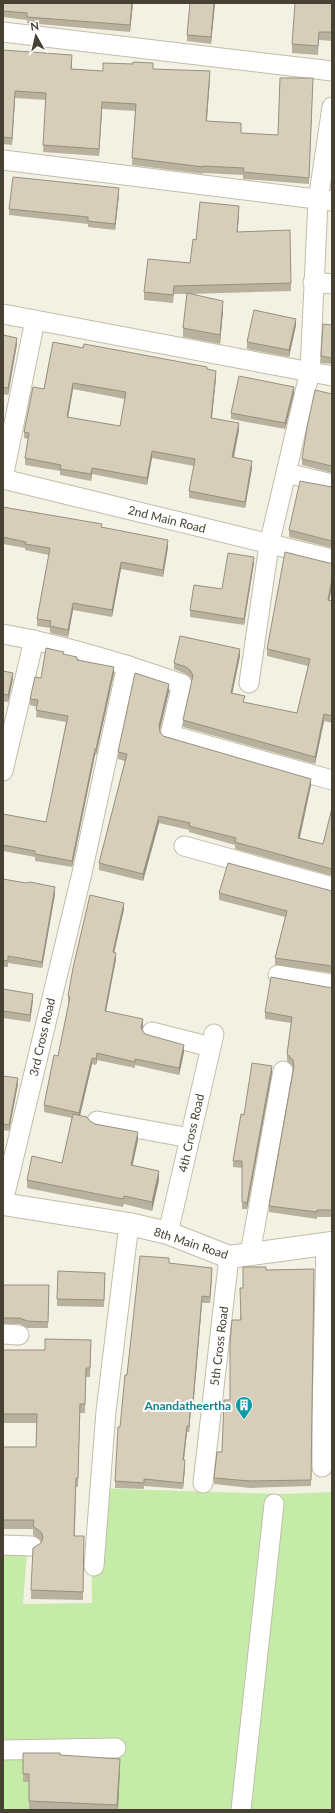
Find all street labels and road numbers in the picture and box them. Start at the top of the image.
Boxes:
street label: 2nd Main Road [127,502,207,536]
street label: 3rd Cross Road [26,996,58,1078]
street label: 4th Cross Road [175,1092,207,1174]
street label: 8th Main Road [152,1224,230,1262]
street label: 5th Cross Road [207,1305,231,1387]

